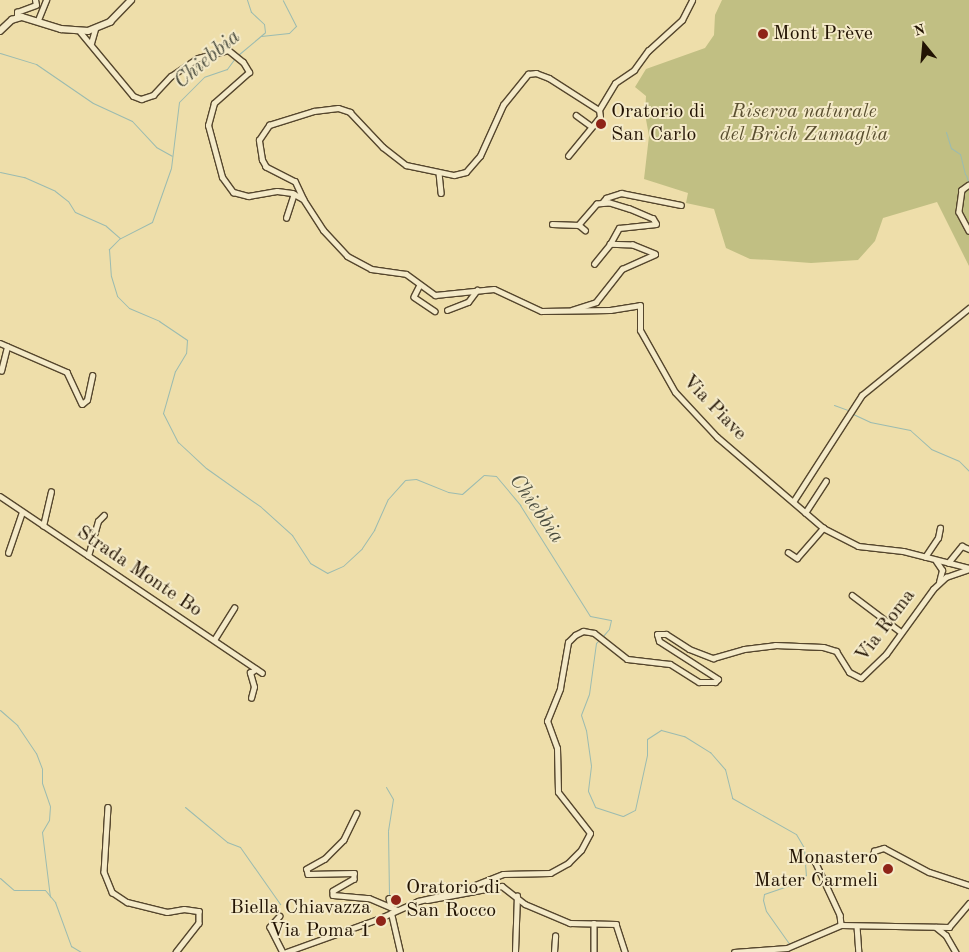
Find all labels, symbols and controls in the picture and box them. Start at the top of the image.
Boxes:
north arrow [899,20,949,70]
place label: Mont Prève [773,22,873,46]
text: N [912,22,927,39]
water label: Chiebbia [170,25,246,95]
marker: Mont Prève [757,28,769,40]
place label: Oratorio di San Carlo [611,100,705,147]
park label: Riserva naturale del Brich Zumaglia [720,100,888,147]
marker: Oratorio di San Carlo [595,118,607,130]
street label: Via Piave [677,370,751,446]
water label: Chiebbia [503,469,569,549]
street label: Strada Monte Bo [72,521,206,623]
street label: Via Roma [851,585,921,667]
place label: Monastero Mater Carmeli [754,846,878,893]
marker: Monastero Mater Carmeli [882,863,894,875]
place label: Oratorio di San Rocco [406,876,500,923]
marker: Oratorio di San Rocco [390,894,402,906]
place label: Biella Chiavazza Via Poma 1 [230,897,371,944]
marker: Biella Chiavazza Via Poma 1 [375,915,387,927]

